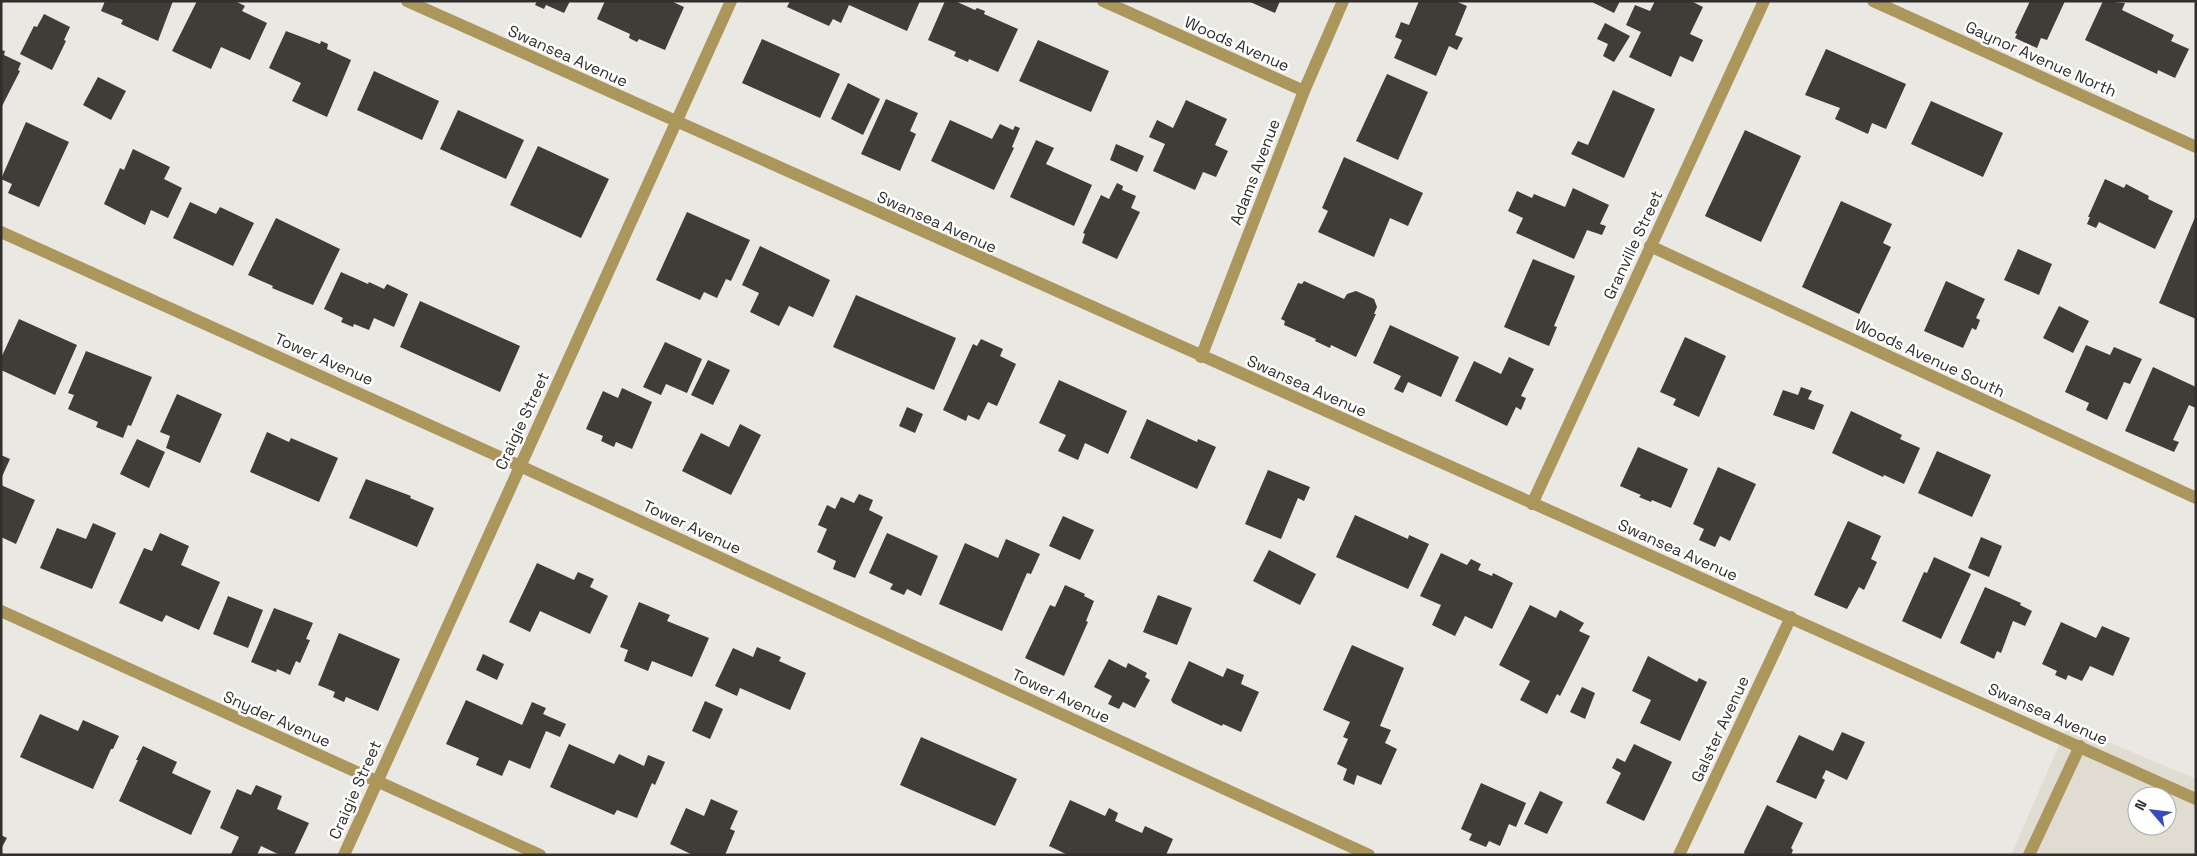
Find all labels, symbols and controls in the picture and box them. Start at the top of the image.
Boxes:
street label: Woods Avenue [1181,11,1293,77]
street label: Gaynor Avenue North [1962,16,2120,102]
street label: Swansea Avenue [505,20,631,92]
street label: Adams Avenue [1225,116,1285,228]
street label: Swansea Avenue [874,186,1000,258]
street label: Granville Street [1599,187,1667,303]
street label: Woods Avenue South [1851,314,2009,402]
street label: Tower Avenue [271,328,377,390]
street label: Swansea Avenue [1244,350,1370,422]
street label: Craigie Street [490,369,554,473]
street label: Tower Avenue [639,495,745,559]
street label: Swansea Avenue [1615,514,1741,586]
street label: Tower Avenue [1008,664,1114,728]
street label: Galster Avenue [1686,672,1754,786]
street label: Swansea Avenue [1985,678,2111,750]
street label: Snyder Avenue [220,686,334,752]
street label: Craigie Street [324,737,386,843]
north arrow [2127,786,2177,836]
text: N [2130,797,2151,813]

